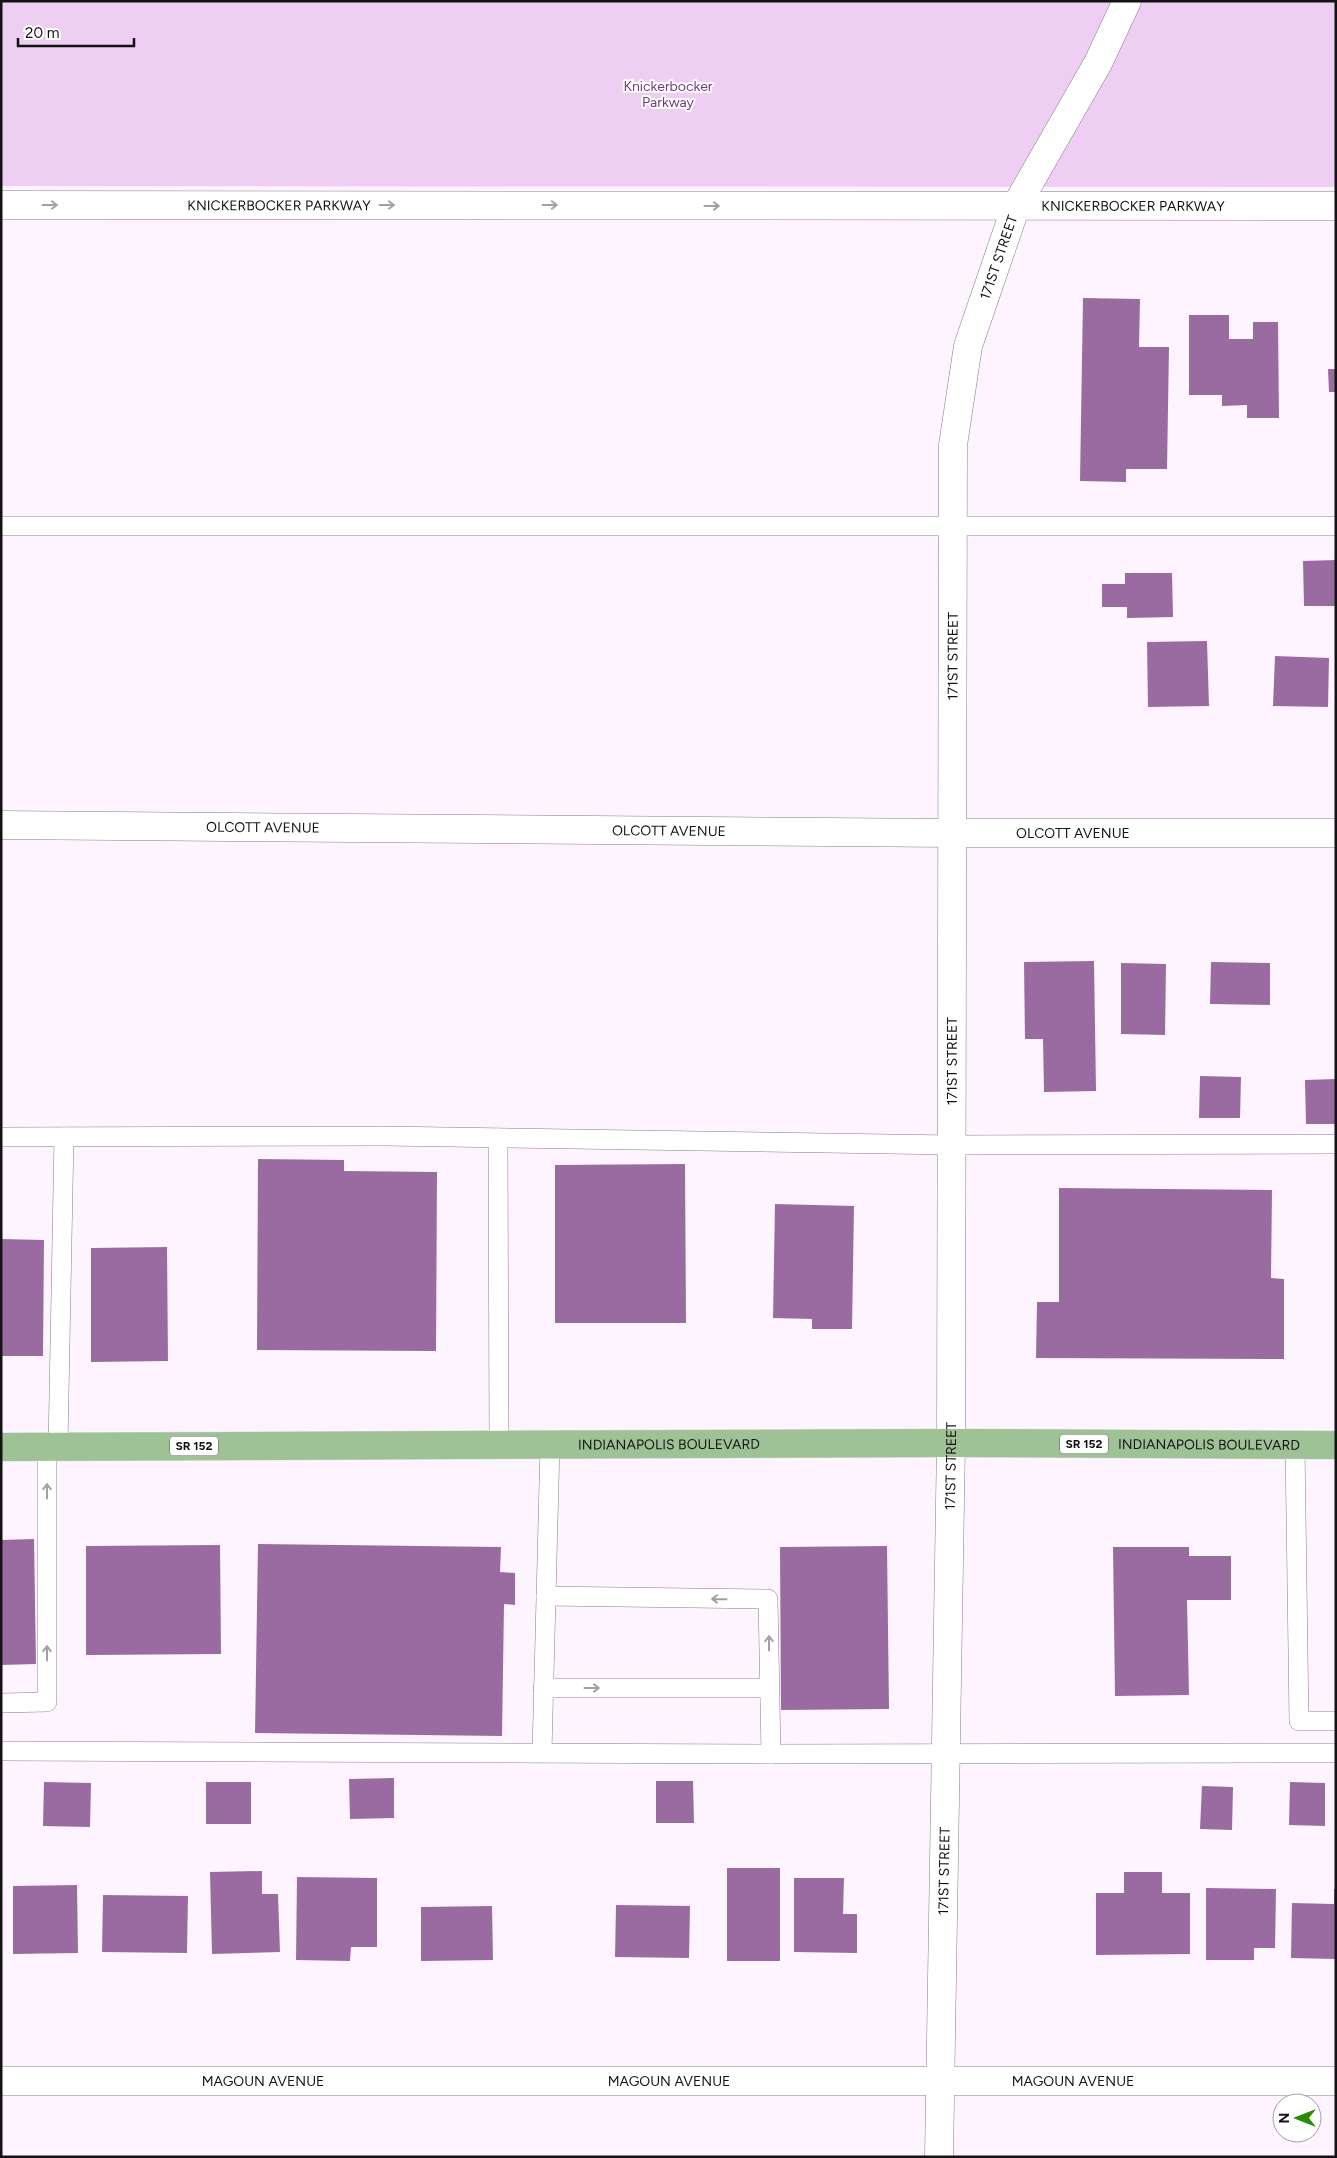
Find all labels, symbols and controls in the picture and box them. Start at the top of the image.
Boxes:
scale bar [18,15,134,47]
text: 20 m [25,24,59,42]
park label: Knickerbocker Parkway [623,78,713,111]
street label: KNICKERBOCKER PARKWAY [187,197,371,214]
street label: KNICKERBOCKER PARKWAY [1041,197,1225,214]
one-way arrow [42,200,58,210]
one-way arrow [379,200,395,210]
one-way arrow [542,200,558,210]
one-way arrow [704,201,720,211]
street label: 171ST STREET [976,212,1021,302]
street label: 171ST STREET [944,612,961,700]
street label: OLCOTT AVENUE [206,818,320,836]
street label: OLCOTT AVENUE [612,822,726,840]
street label: OLCOTT AVENUE [1016,825,1130,842]
street label: 171ST STREET [943,1017,960,1105]
street label: 171ST STREET [941,1422,960,1510]
street label: INDIANAPOLIS BOULEVARD [578,1435,760,1453]
road number: SR 152 [1060,1435,1108,1454]
street label: INDIANAPOLIS BOULEVARD [1118,1435,1300,1453]
road number: SR 152 [170,1436,218,1455]
one-way arrow [42,1483,52,1500]
one-way arrow [712,1594,728,1603]
one-way arrow [764,1636,773,1652]
one-way arrow [42,1646,52,1662]
one-way arrow [584,1683,600,1693]
street label: 171ST STREET [935,1826,953,1915]
street label: MAGOUN AVENUE [202,2073,324,2090]
street label: MAGOUN AVENUE [608,2073,730,2090]
street label: MAGOUN AVENUE [1012,2073,1134,2090]
north arrow [1272,2093,1322,2143]
text: N [1276,2113,1293,2123]

